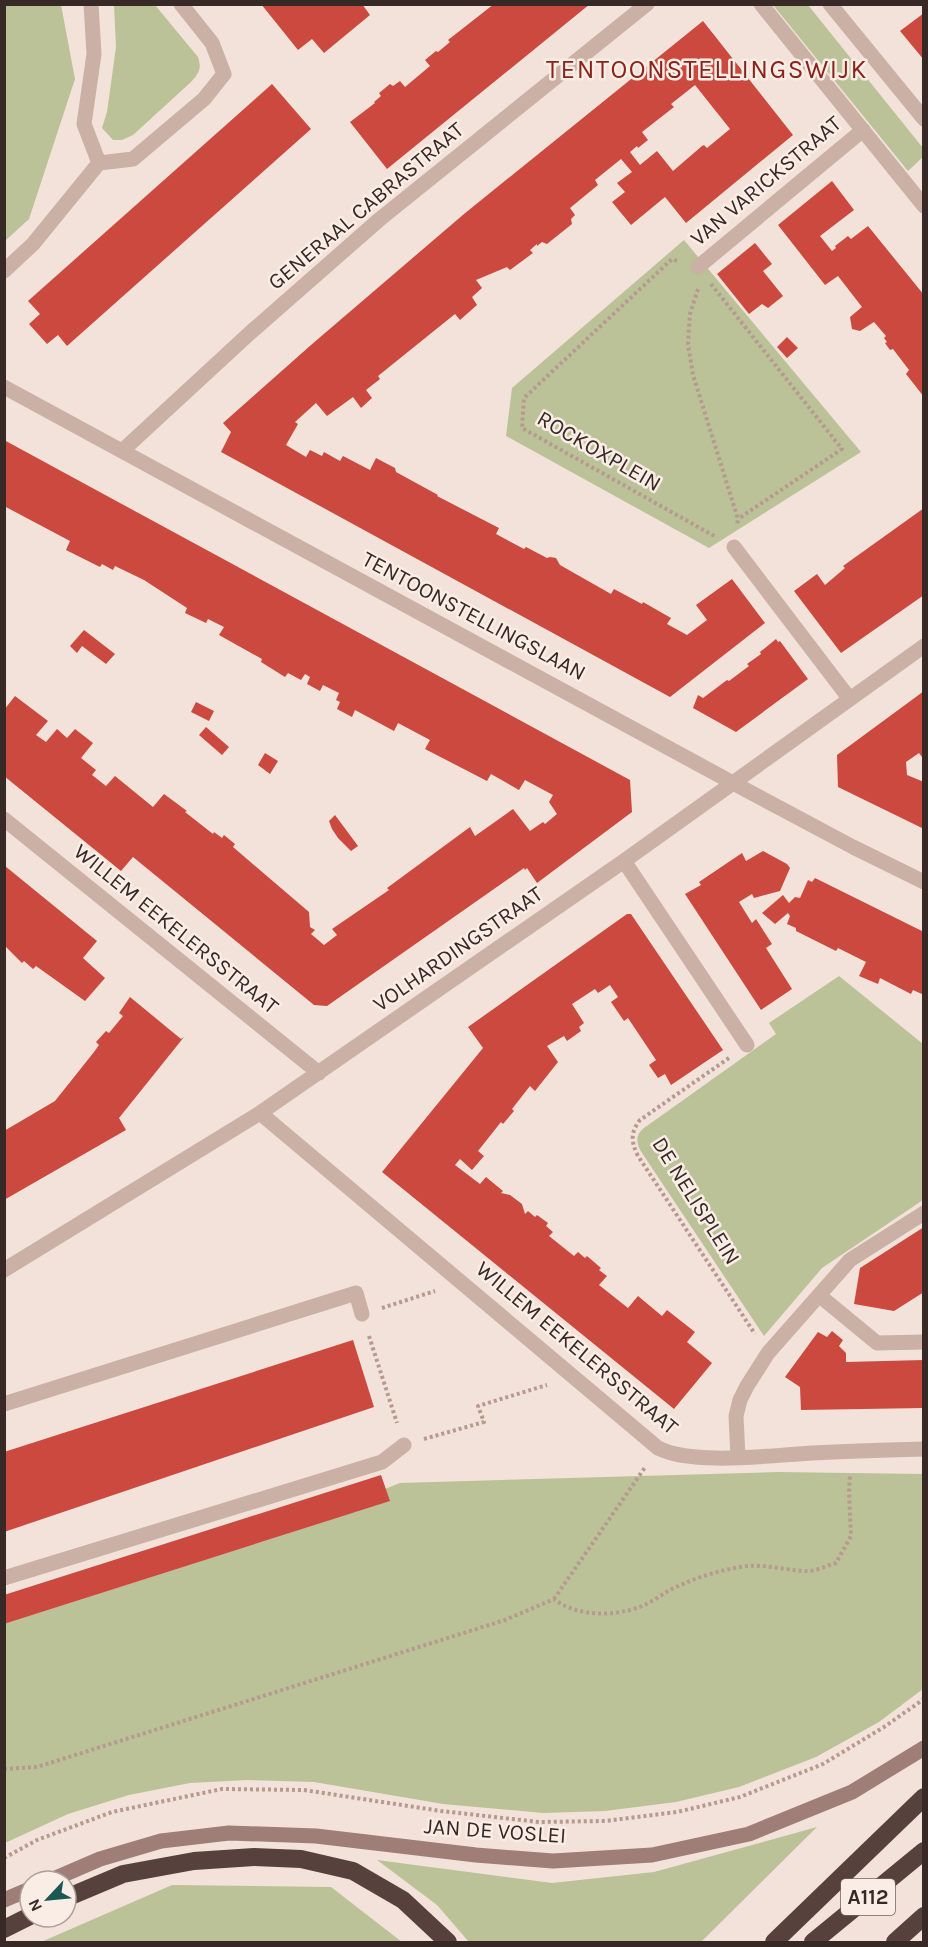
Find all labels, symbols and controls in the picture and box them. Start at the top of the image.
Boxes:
district label: TENTOONSTELLINGSWIJK [546,54,868,85]
street label: VAN VARICKSTRAAT [685,110,847,252]
street label: GENERAAL CABRASTRAAT [263,117,469,295]
street label: ROCKOXPLEIN [532,405,666,497]
street label: TENTOONSTELLINGSLAAN [358,546,590,686]
street label: WILLEM EEKELERSSTRAAT [68,838,284,1020]
street label: VOLHARDINGSTRAAT [368,881,548,1017]
street label: DE NELISPLEIN [646,1132,746,1270]
street label: WILLEM EEKELERSSTRAAT [471,1256,683,1440]
street label: JAN DE VOSLEI [423,1813,567,1849]
north arrow [18,1869,78,1929]
road number: A112 [841,1879,895,1915]
text: N [24,1896,46,1915]

